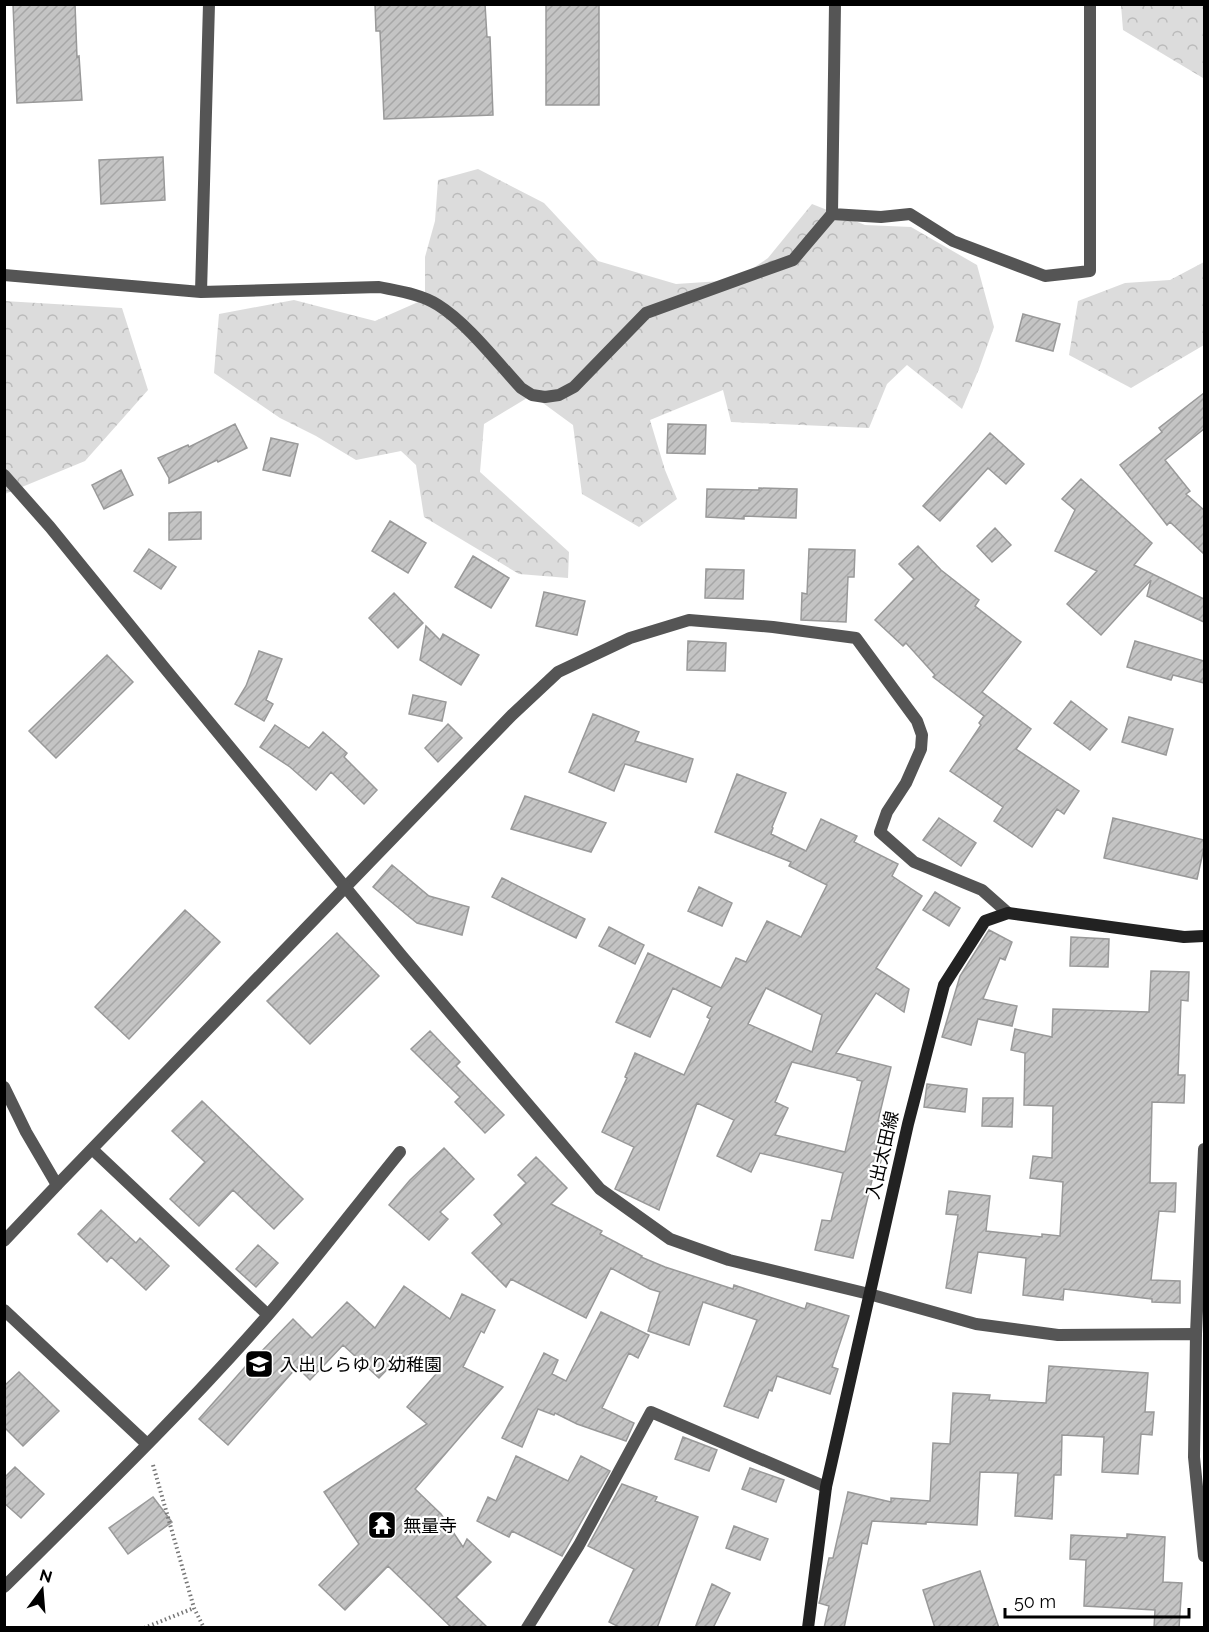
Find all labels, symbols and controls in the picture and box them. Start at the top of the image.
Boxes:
street label: 入出太田線 [862,1109,902,1201]
school or university icon: 入出しらゆり幼稚園 [243,1348,275,1380]
place label: 入出しらゆり幼稚園 [280,1354,442,1375]
temple icon: 無量寺 [366,1509,398,1541]
place label: 無量寺 [403,1515,457,1536]
north arrow [12,1560,72,1620]
text: N [38,1565,54,1587]
scale bar [1005,1581,1190,1619]
text: 50 m [1014,1591,1056,1612]

